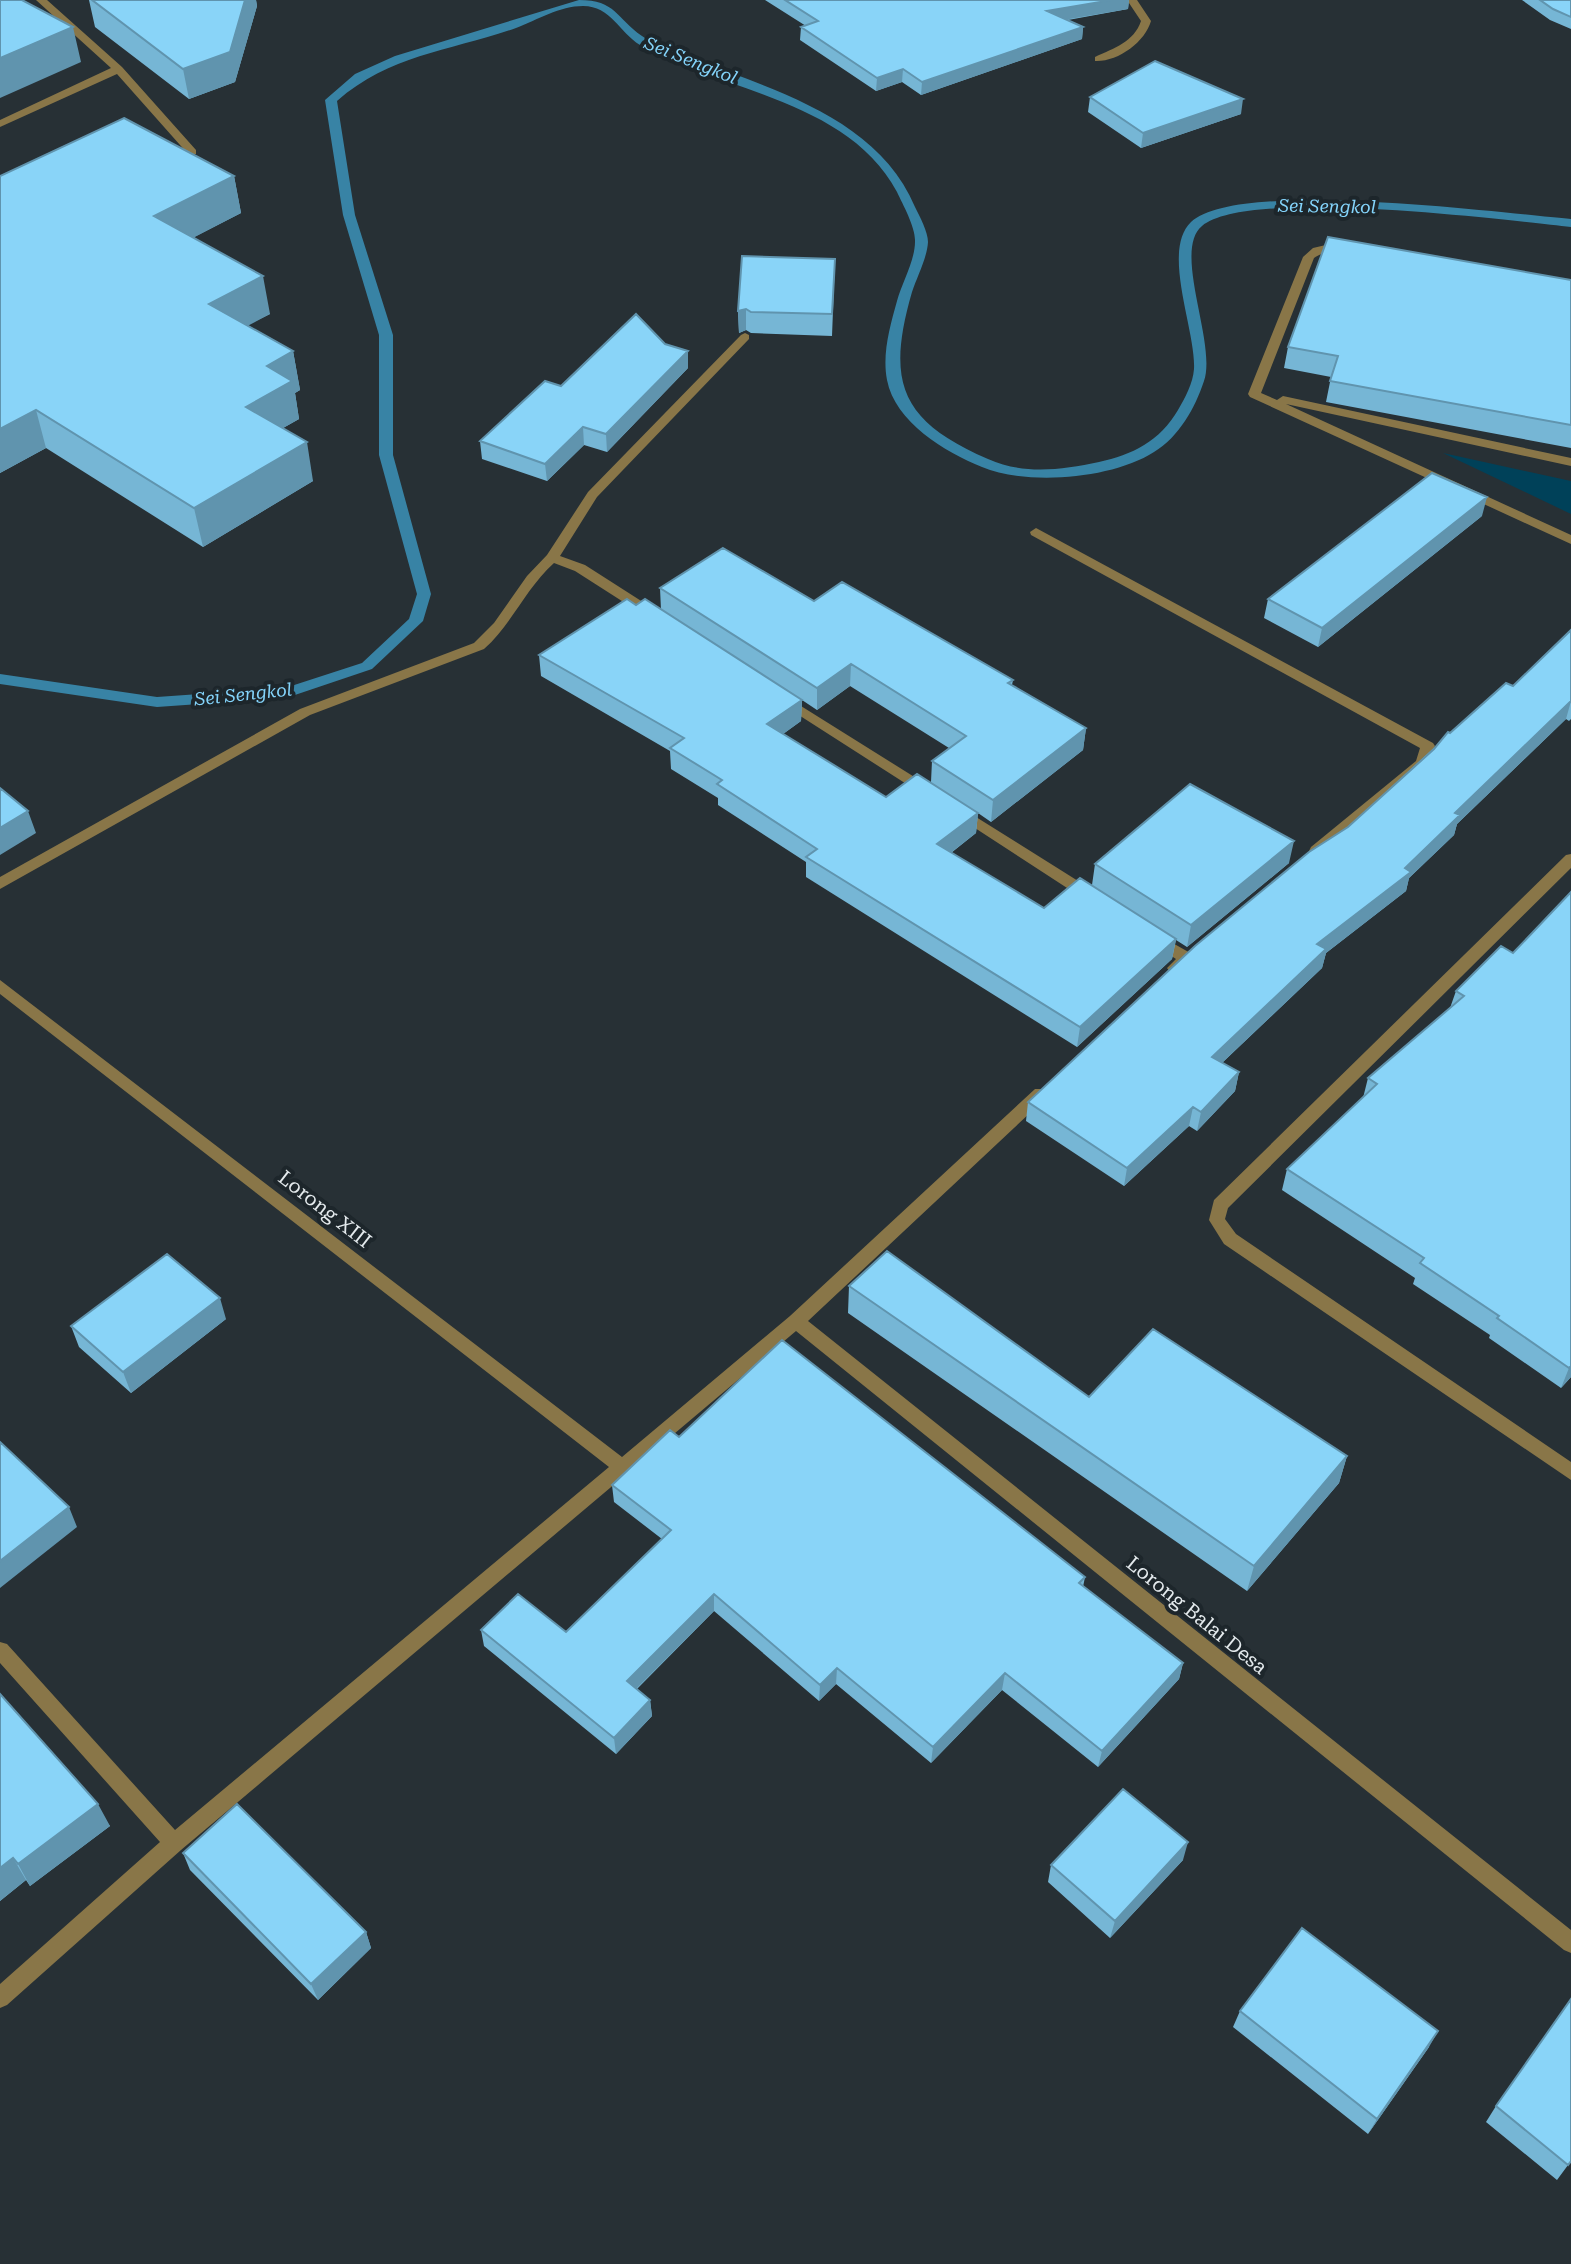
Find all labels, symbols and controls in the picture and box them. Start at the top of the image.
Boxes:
water label: Sei Sengkol [641,32,740,88]
water label: Sei Sengkol [1277,195,1376,217]
water label: Sei Sengkol [192,678,293,710]
street label: Lorong XIII [274,1165,376,1253]
street label: Lorong Balai Desa [1122,1551,1272,1679]

